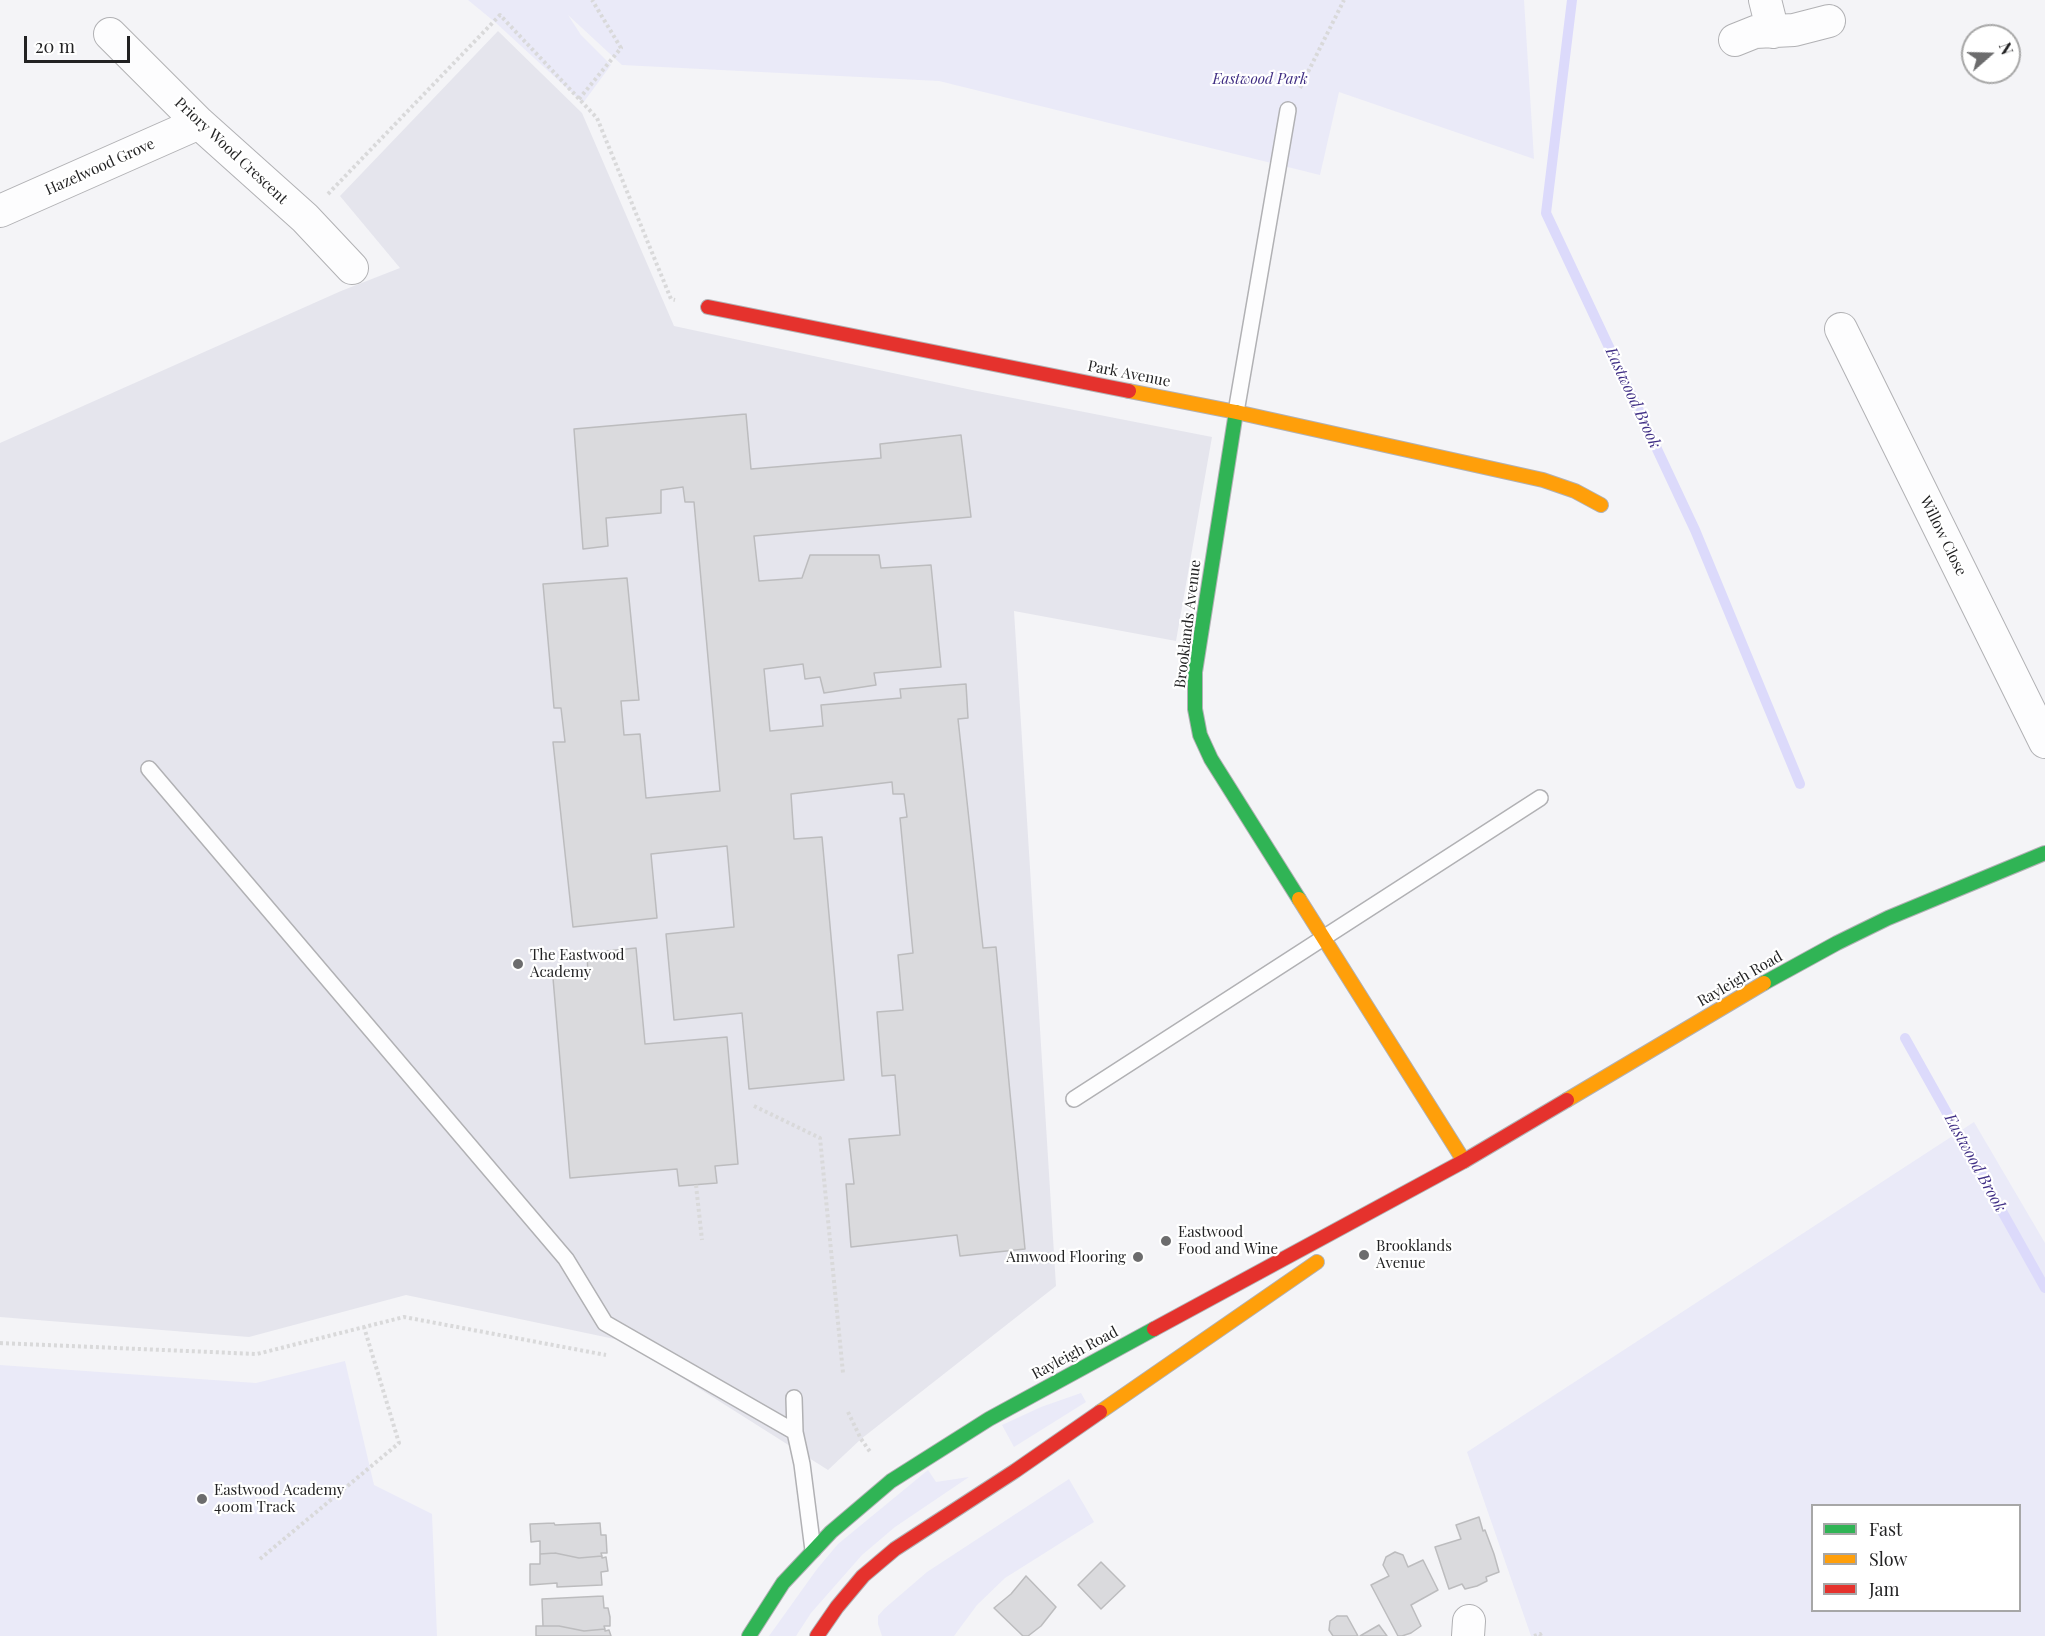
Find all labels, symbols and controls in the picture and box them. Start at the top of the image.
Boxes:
scale bar [27,24,134,62]
north arrow [1961,24,2021,84]
text: 20 m [35,34,75,58]
text: N [1995,39,2018,57]
park label: Eastwood Park [1212,70,1308,88]
street label: Priory Wood Crescent [171,94,291,208]
street label: Hazelwood Grove [42,135,158,199]
water label: Eastwood Brook [1601,344,1665,452]
street label: Park Avenue [1086,357,1172,391]
street label: Willow Close [1916,493,1970,579]
street label: Brooklands Avenue [1171,559,1205,689]
place label: The Eastwood Academy [530,946,625,981]
street label: Rayleigh Road [1694,947,1786,1011]
marker: The Eastwood Academy [511,957,525,971]
water label: Eastwood Brook [1940,1111,2010,1215]
place label: Eastwood Food and Wine [1178,1223,1278,1258]
marker: Eastwood Food and Wine [1159,1234,1173,1248]
place label: Brooklands Avenue [1376,1237,1452,1272]
place label: Amwood Flooring [1006,1248,1126,1266]
marker: Brooklands Avenue [1357,1248,1371,1262]
marker: Amwood Flooring [1131,1250,1145,1264]
street label: Rayleigh Road [1029,1323,1121,1383]
place label: Eastwood Academy 400m Track [214,1481,344,1516]
marker: Eastwood Academy 400m Track [195,1492,209,1506]
legend [1811,1504,2021,1612]
text: Fast [1869,1517,1902,1541]
text: Slow [1869,1547,1907,1571]
text: Jam [1869,1577,1899,1601]

